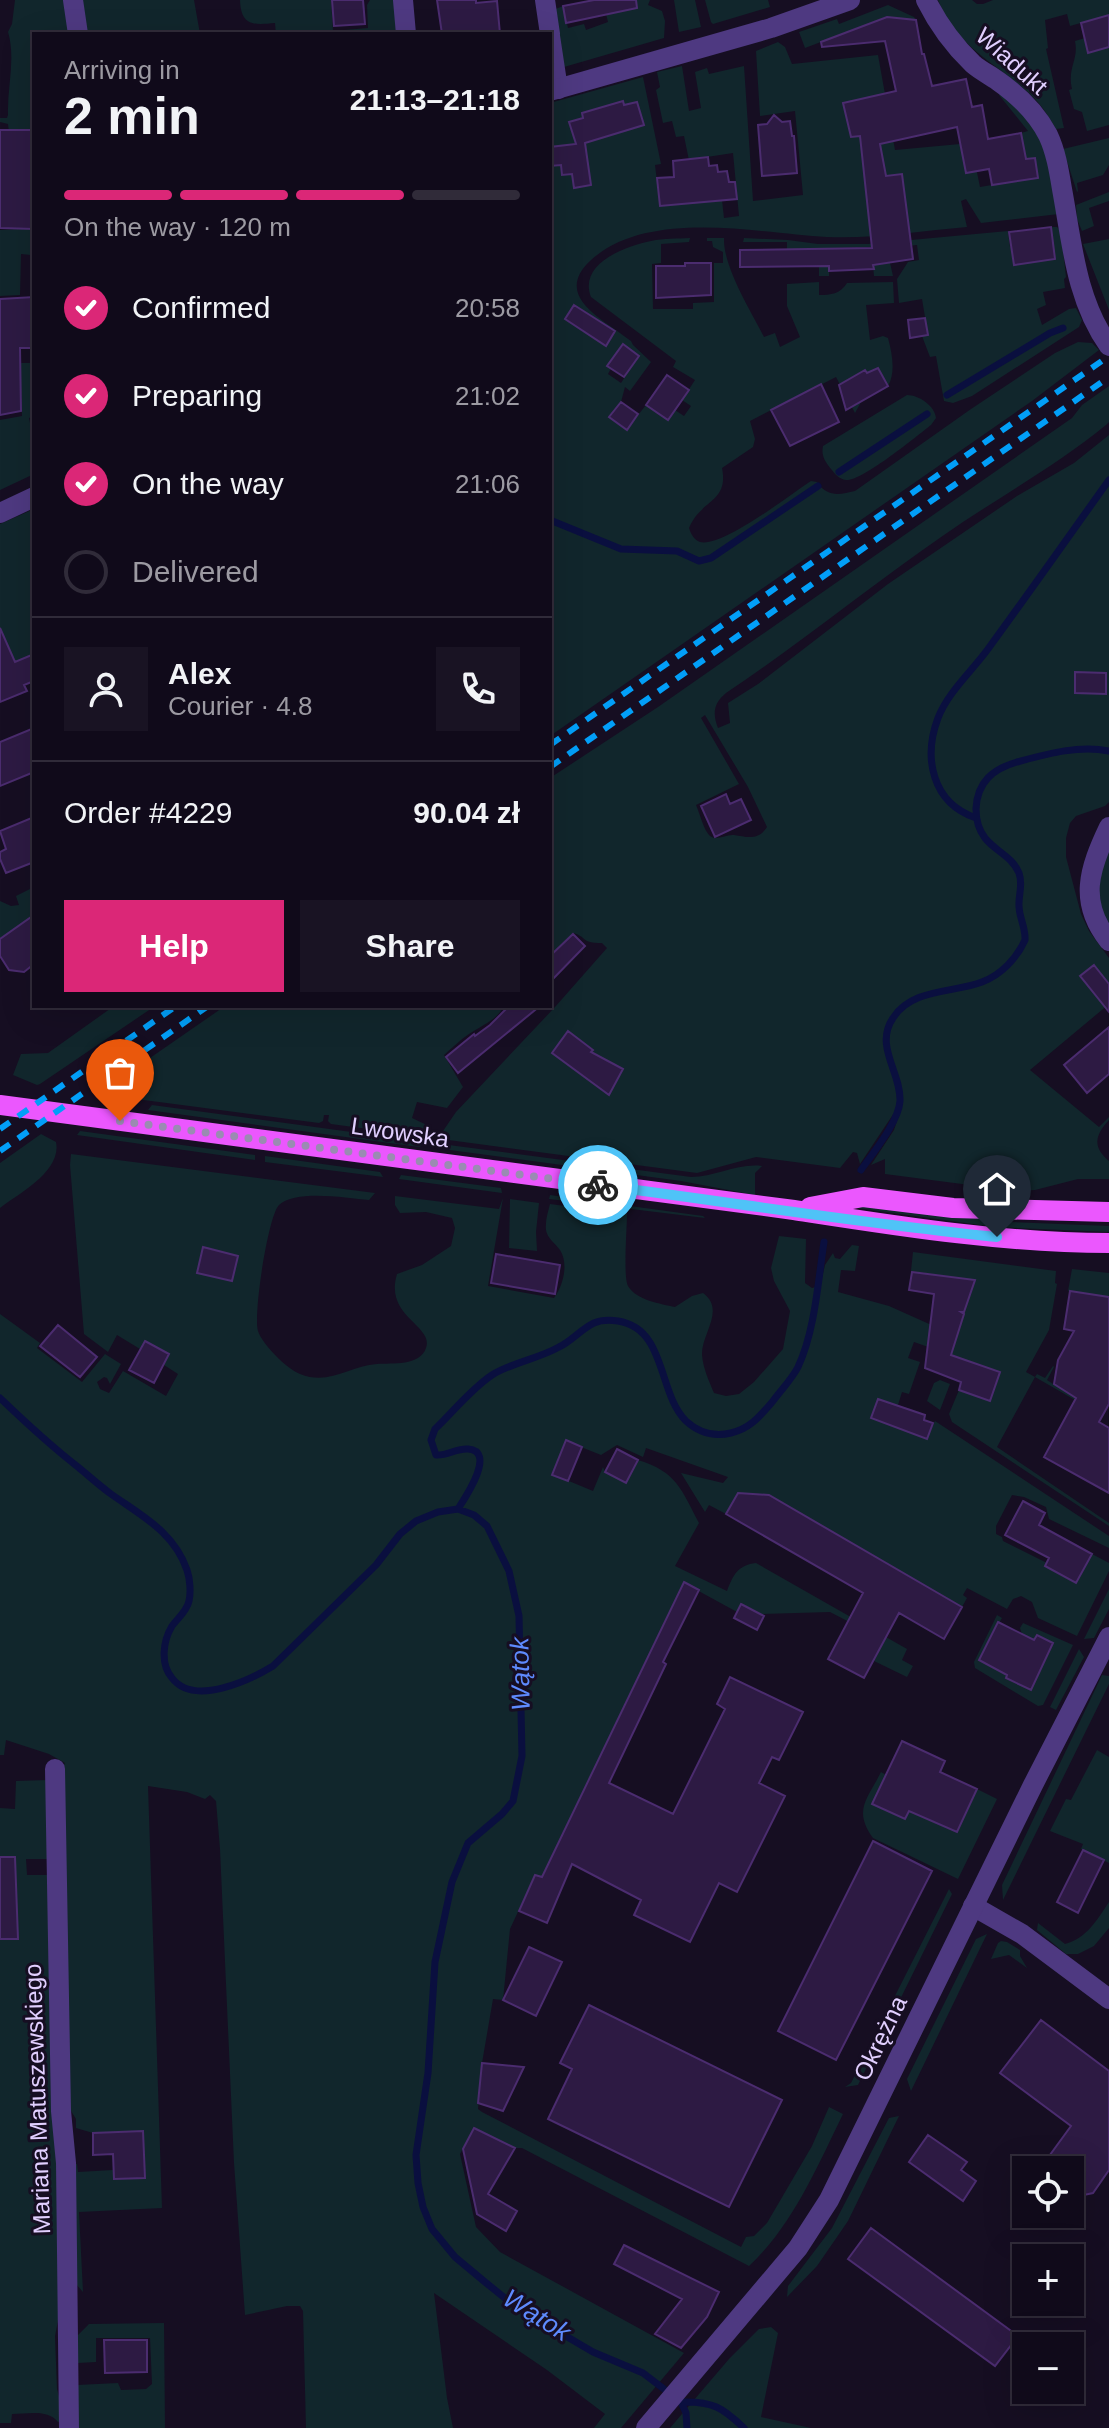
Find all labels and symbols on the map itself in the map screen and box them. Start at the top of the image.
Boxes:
street label: Wiadukt [971,22,1053,100]
pin [86,1039,154,1121]
street label: Lwowska [349,1112,451,1152]
courier [558,1145,638,1225]
pin [963,1155,1031,1237]
water label: Wątok [504,1635,536,1711]
street label: Mariana Matuszewskiego [19,1963,55,2235]
street label: Okrężna [848,1991,912,2085]
water label: Wątok [498,2283,578,2348]

